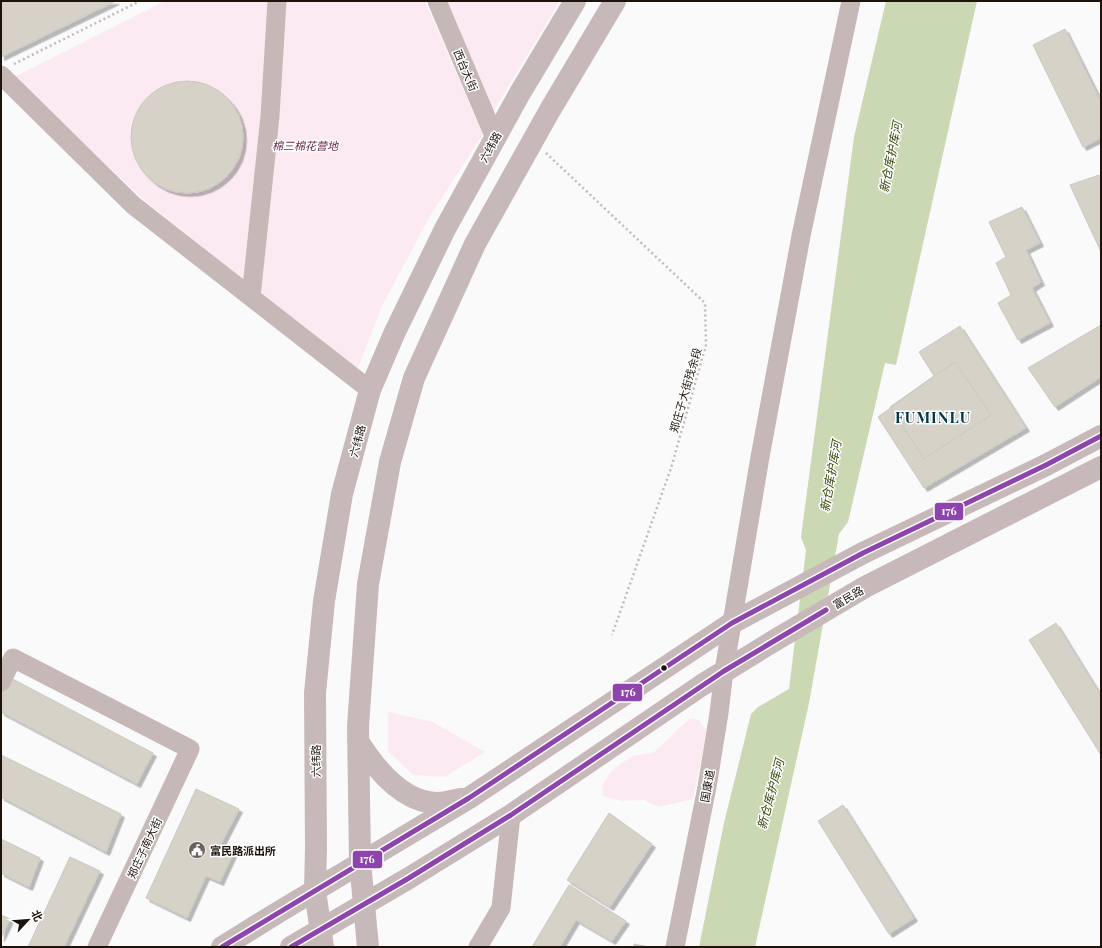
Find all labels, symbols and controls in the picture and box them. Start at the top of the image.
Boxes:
street label: 西台大街 [451,47,481,93]
water label: 新仓库护库河 [875,118,905,194]
street label: 六纬路 [475,129,505,165]
park label: 棉三棉花营地 [272,138,339,153]
street label: 郑庄子大街残余段 [666,346,704,434]
district label: FUMINLU [895,407,971,427]
street label: 六纬路 [345,423,369,459]
water label: 新仓库护库河 [816,437,844,513]
line badge: 176 [934,502,964,521]
text: 176 [941,503,957,518]
street label: 富民路 [830,582,866,612]
unlabelled marker [659,663,669,673]
line badge: 176 [612,683,643,702]
text: 176 [620,684,636,699]
street label: 六纬路 [308,745,323,778]
water label: 新仓库护库河 [753,755,788,831]
street label: 国康道 [697,768,717,804]
street label: 郑庄子南大街 [123,815,165,881]
public building icon: 富民路派出所 [187,840,207,860]
place label: 富民路派出所 [210,843,276,858]
line badge: 176 [352,850,383,869]
text: 176 [359,851,375,866]
north arrow [8,900,48,940]
text: 北 [28,907,47,924]

